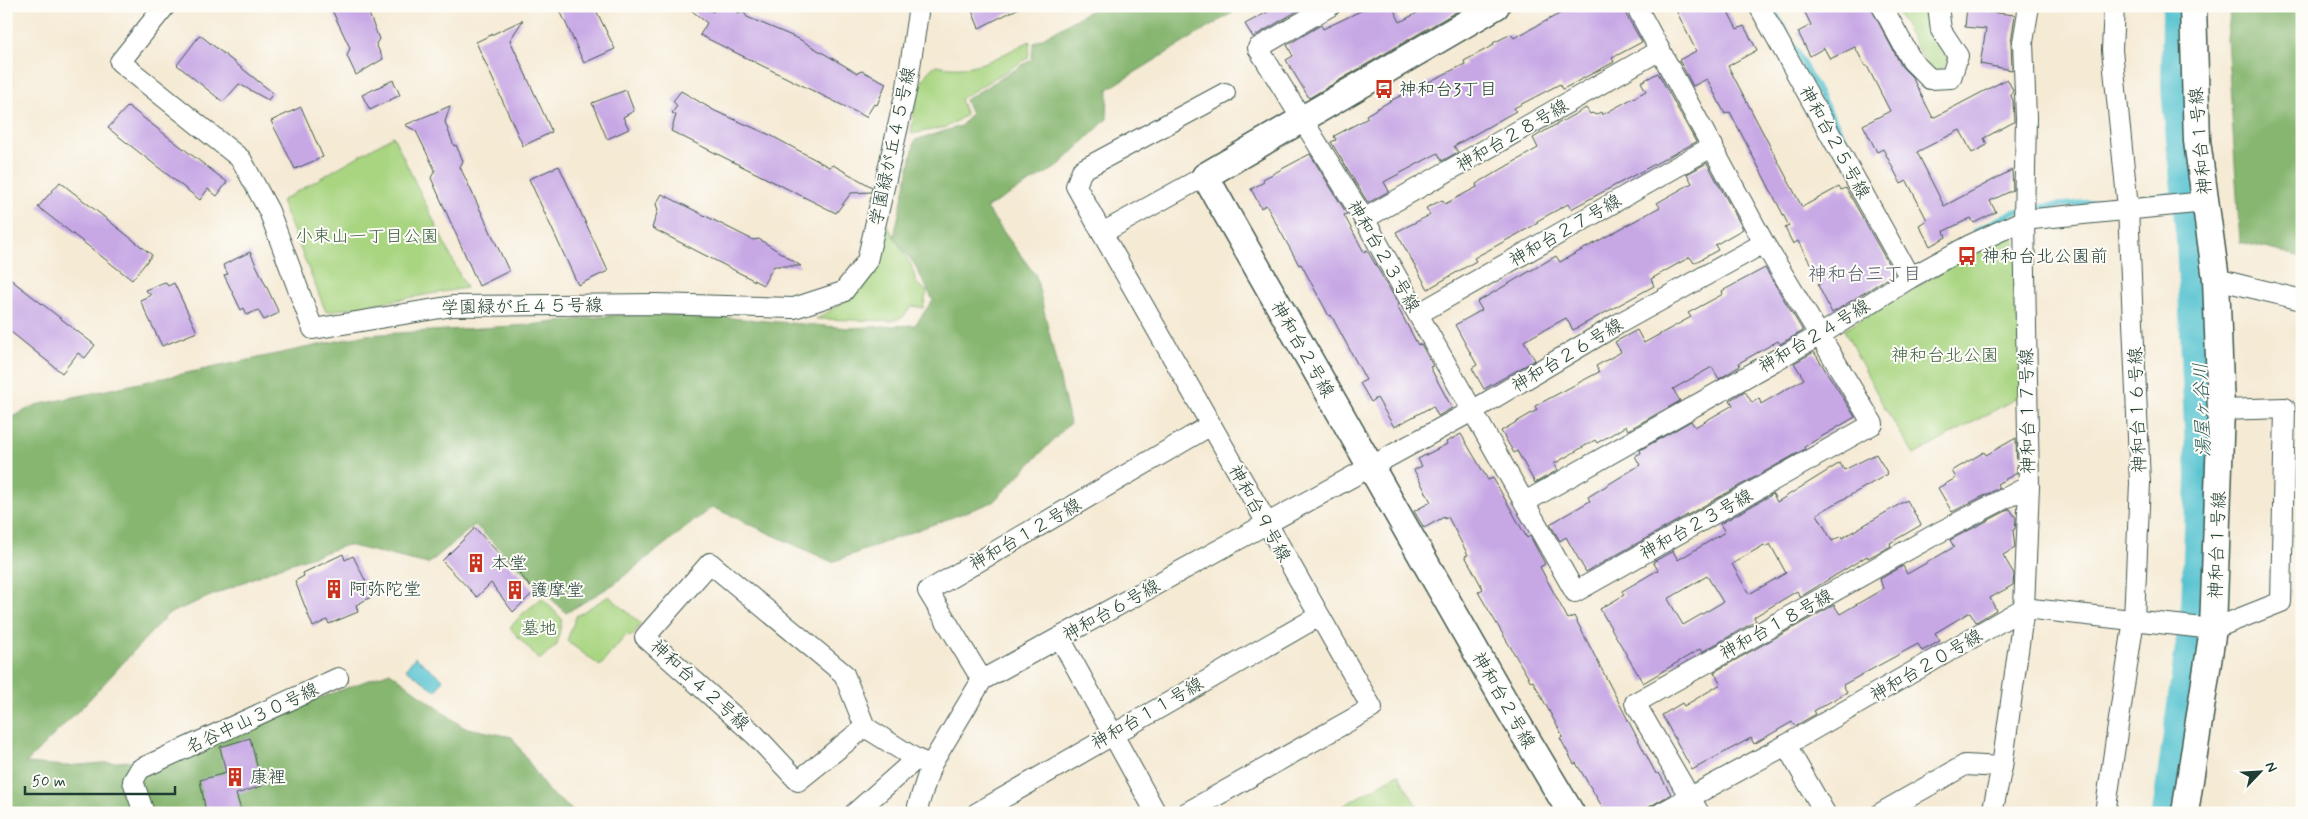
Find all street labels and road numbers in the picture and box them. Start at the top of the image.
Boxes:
street label: 学園緑が丘４５号線 [864,64,922,228]
street label: 神和台２５号線 [1793,82,1875,203]
street label: 神和台１号線 [2184,86,2218,196]
street label: 神和台２８号線 [1452,94,1573,178]
street label: 神和台２７号線 [1505,189,1626,273]
street label: 神和台２３号線 [1341,196,1425,317]
street label: 学園緑が丘４５号線 [441,294,603,320]
street label: 神和台２４号線 [1754,294,1875,380]
street label: 神和台２号線 [1265,297,1340,402]
street label: 神和台２６号線 [1507,313,1628,399]
street label: 神和台１６号線 [2124,347,2152,473]
street label: 神和台１７号線 [2015,348,2041,474]
street label: 神和台９号線 [1222,460,1296,567]
street label: 神和台２３号線 [1636,484,1757,566]
street label: 神和台１号線 [2204,491,2232,599]
street label: 神和台１２号線 [965,493,1086,577]
street label: 神和台６号線 [1058,574,1165,648]
street label: 神和台１８号線 [1716,584,1837,666]
street label: 神和台２０号線 [1866,624,1987,708]
street label: 神和台４２号線 [644,635,754,737]
street label: 神和台２号線 [1466,648,1541,753]
street label: 神和台１１号線 [1087,672,1208,756]
street label: 名谷中山３０号線 [182,678,323,760]

